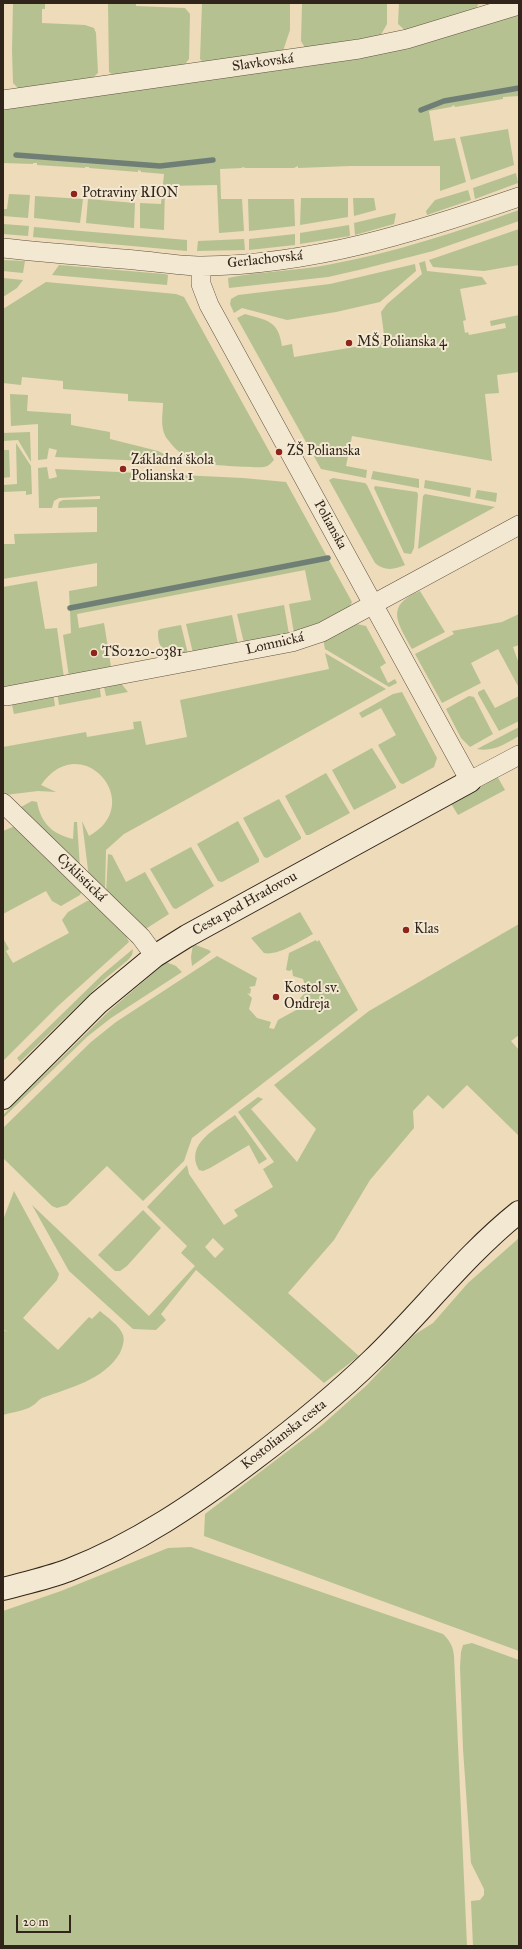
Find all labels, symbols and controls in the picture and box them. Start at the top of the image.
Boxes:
street label: Slavkovská [231,50,295,76]
place label: Potraviny RION [82,186,178,202]
marker: Potraviny RION [69,189,79,199]
street label: Gerlachovská [226,248,304,272]
place label: MŠ Polianska 4 [357,335,447,351]
marker: MŠ Polianska 4 [344,338,354,348]
place label: ZŠ Polianska [287,444,360,460]
marker: ZŠ Polianska [274,447,284,457]
place label: Základná škola Polianska 1 [131,453,214,486]
marker: Základná škola Polianska 1 [118,464,128,474]
street label: Polianska [310,498,350,552]
street label: Lomnická [244,629,306,659]
place label: TS0220-0381 [102,645,182,661]
marker: TS0220-0381 [89,648,99,658]
street label: Cyklistická [53,850,109,906]
street label: Cesta pod Hradovou [190,868,300,940]
place label: Klas [414,922,439,938]
marker: Klas [401,925,411,935]
place label: Kostol sv. Ondreja [284,981,339,1014]
marker: Kostol sv. Ondreja [271,992,281,1002]
street label: Kostolianska cesta [238,1397,330,1473]
scale bar [18,1907,73,1933]
text: 20 m [23,1915,49,1929]

